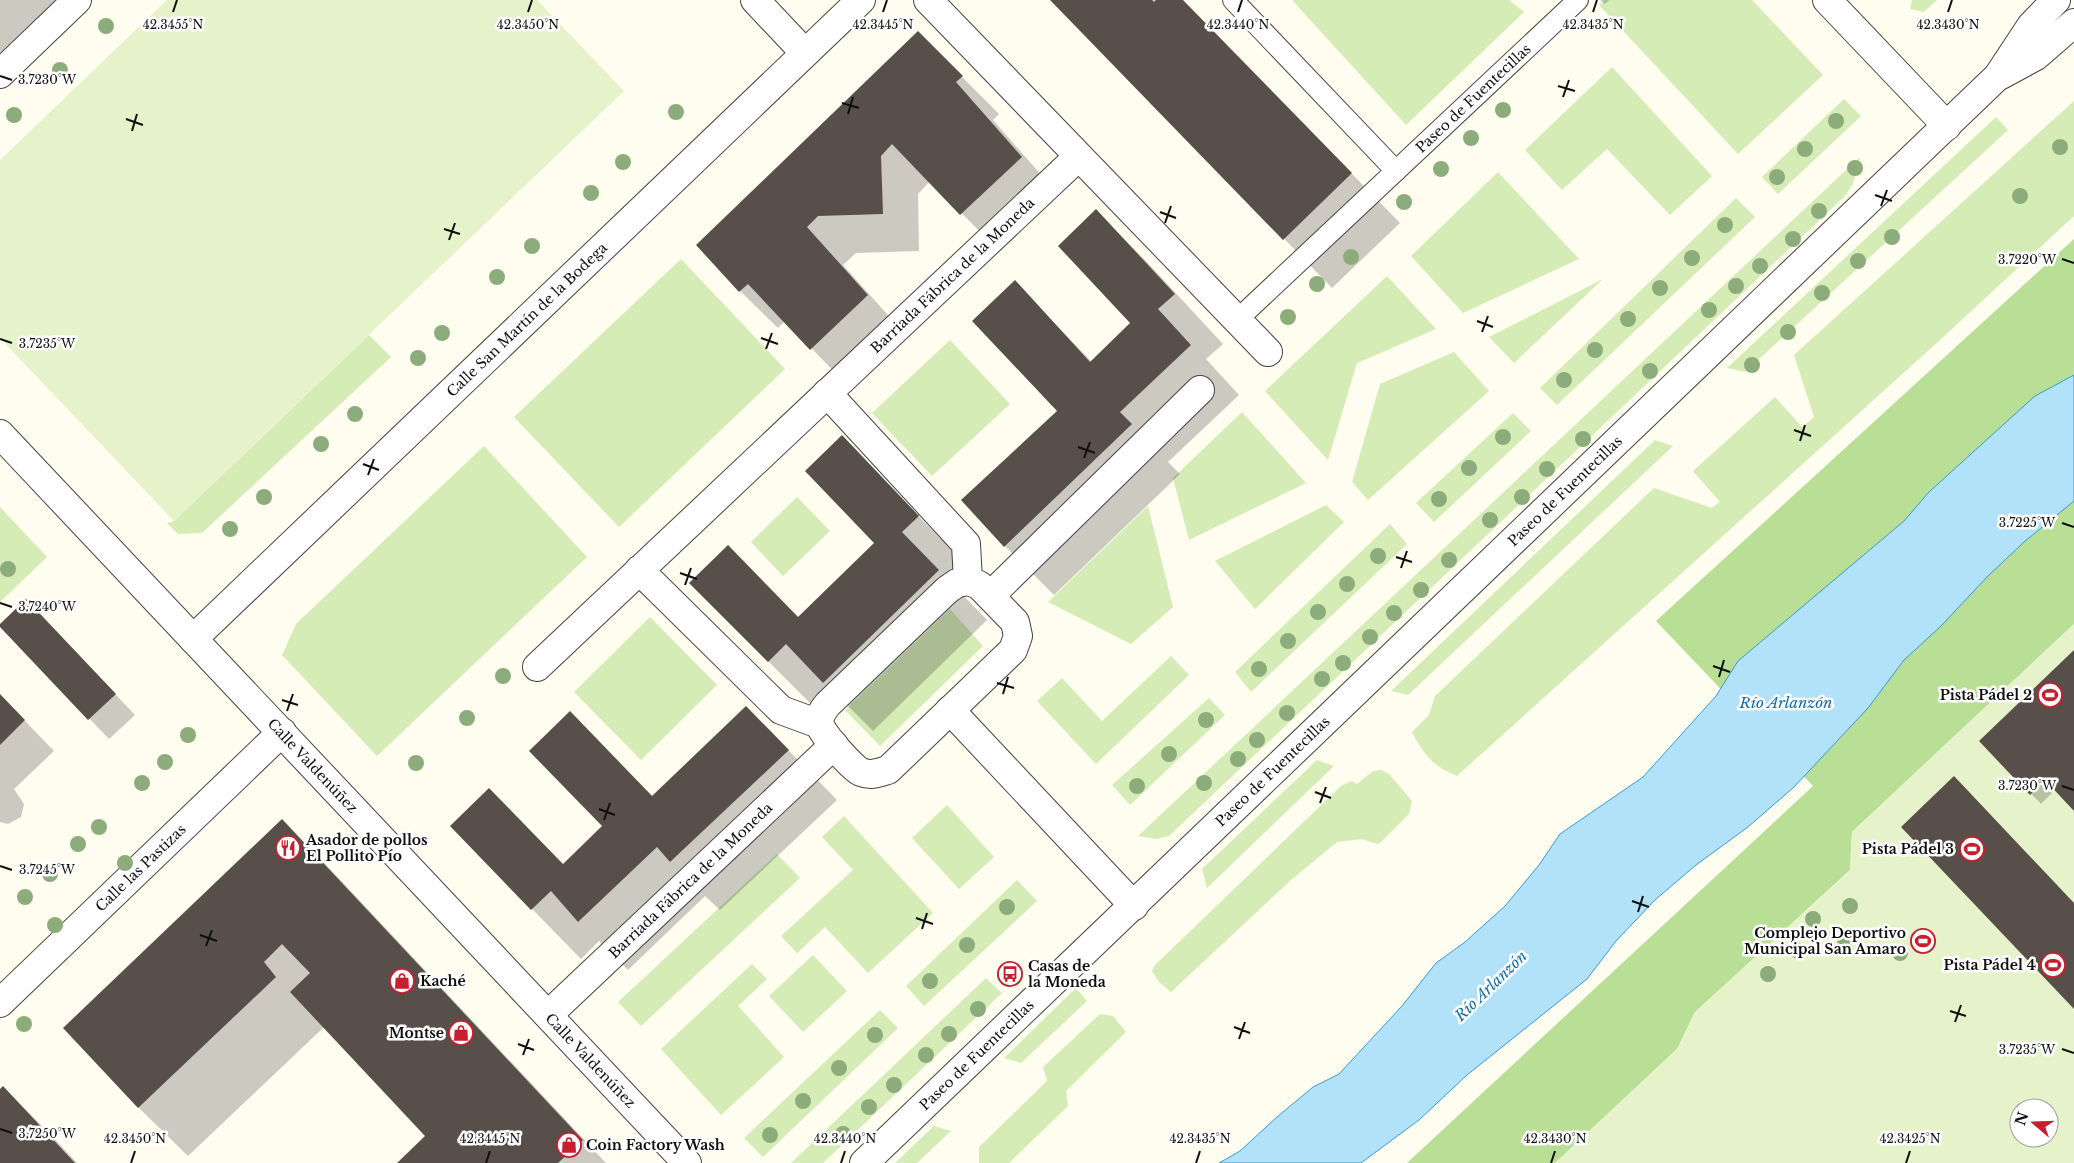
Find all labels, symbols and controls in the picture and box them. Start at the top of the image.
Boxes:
text: 42.3455°N [143,17,203,32]
text: 42.3450°N [497,17,559,32]
text: 42.3445°N [853,17,914,32]
text: 42.3440°N [1207,17,1269,32]
text: 42.3435°N [1562,17,1624,32]
text: 42.3430°N [1917,17,1980,32]
street label: Paseo de Fuentecillas [1412,40,1535,157]
text: 3.7230°W [18,72,77,87]
street label: Barriada Fábrica de la Moneda [867,194,1038,357]
street label: Calle San Martín de la Bodega [443,239,611,401]
text: 3.7220°W [1998,252,2057,267]
text: 3.7235°W [19,336,76,351]
street label: Paseo de Fuentecillas [1504,432,1626,550]
text: 3.7225°W [1999,515,2056,530]
text: 3.7240°W [18,599,77,614]
sports icon: Pista Pádel 2 [2037,682,2063,708]
place label: Pista Pádel 2 [1940,686,2032,704]
water label: Río Arlanzón [1738,693,1833,712]
street label: Paseo de Fuentecillas [1212,712,1334,830]
street label: Calle Valdenúñez [264,715,362,817]
text: 3.7230°W [1998,778,2057,793]
street label: Barriada Fábrica de la Moneda [605,799,776,962]
street label: Calle las Pastizas [92,820,190,915]
place label: Asador de pollos El Pollito Pío [305,831,428,865]
restaurant icon: Asador de pollos El Pollito Pío [275,835,301,861]
sports icon: Pista Pádel 3 [1959,836,1985,862]
place label: Pista Pádel 3 [1862,840,1954,858]
text: 3.7245°W [19,862,76,877]
place label: Complejo Deportivo Municipal San Amaro [1744,924,1906,958]
sports icon: Complejo Deportivo Municipal San Amaro [1910,928,1936,954]
water label: Río Arlanzón [1450,946,1531,1025]
sports icon: Pista Pádel 4 [2040,952,2066,978]
place label: Pista Pádel 4 [1943,956,2036,974]
place label: Casas de la Moneda [1028,957,1106,991]
bus stop icon: Casas de la Moneda [997,961,1023,987]
shop icon: Kaché [389,968,415,994]
place label: Kaché [420,972,466,990]
street label: Paseo de Fuentecillas [916,996,1038,1114]
street label: Calle Valdenúñez [542,1009,640,1112]
shop icon: Montse [448,1020,474,1046]
place label: Montse [389,1024,444,1042]
text: 3.7235°W [1999,1042,2056,1057]
north arrow [2009,1098,2059,1148]
text: N [2011,1110,2032,1128]
text: 3.7250°W [18,1126,77,1141]
text: 42.3450°N [104,1131,166,1146]
text: 42.3445°N [460,1131,521,1146]
text: 42.3440°N [814,1131,876,1146]
text: 42.3435°N [1169,1131,1231,1146]
text: 42.3430°N [1524,1131,1587,1146]
text: 42.3425°N [1879,1131,1941,1146]
shop icon: Coin Factory Wash [556,1132,582,1158]
place label: Coin Factory Wash [586,1136,725,1154]

